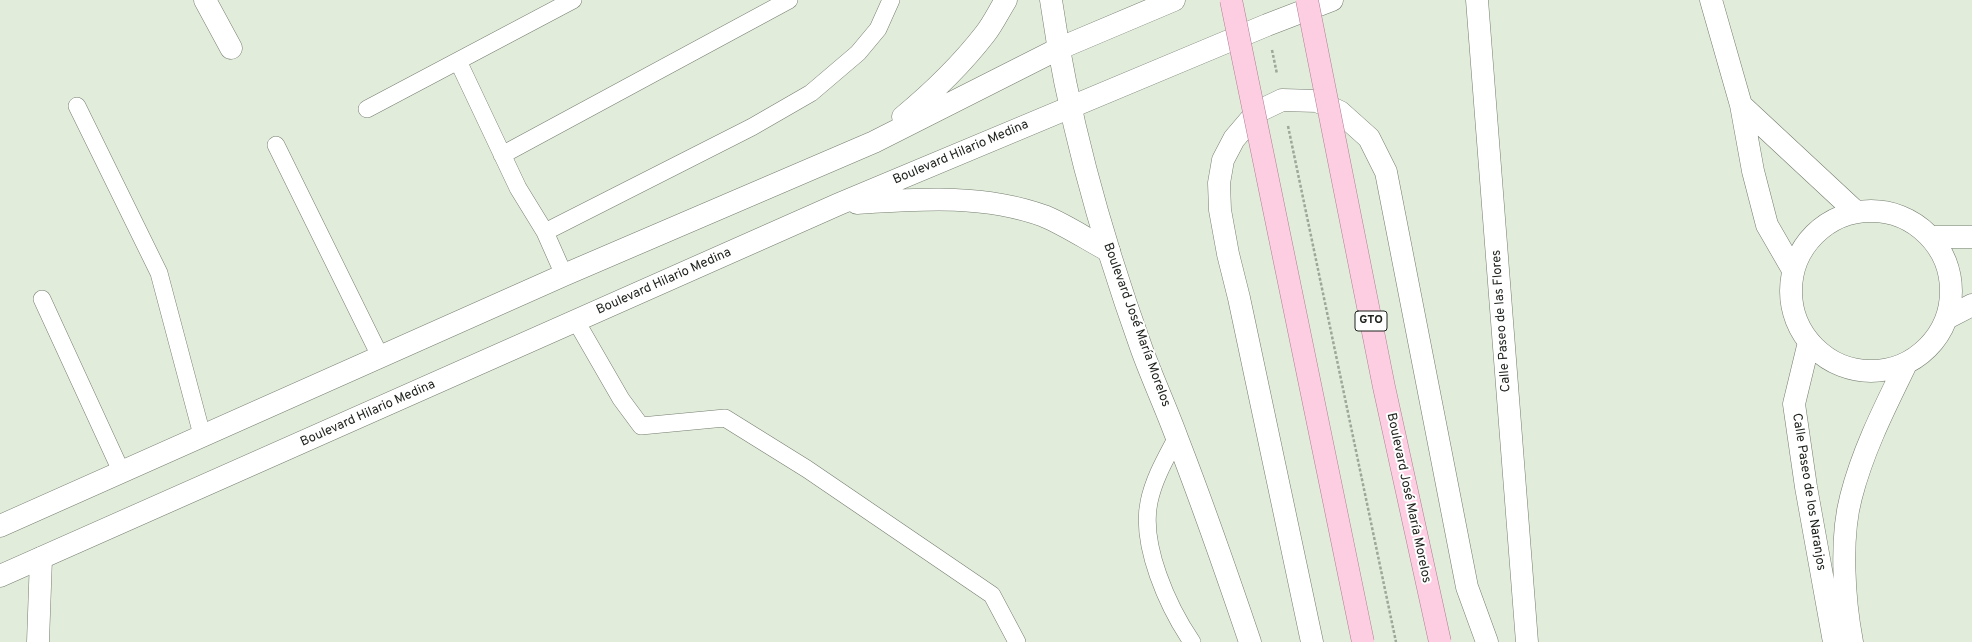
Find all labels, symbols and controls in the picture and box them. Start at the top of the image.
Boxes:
street label: Boulevard Hilario Medina [891,117,1031,189]
street label: Boulevard José María Morelos [1099,241,1173,409]
street label: Boulevard Hilario Medina [594,245,734,319]
street label: Calle Paseo de las Flores [1489,249,1515,393]
road number: GTO [1355,311,1387,331]
street label: Boulevard Hilario Medina [298,377,438,451]
street label: Boulevard José María Morelos [1382,412,1434,584]
street label: Calle Paseo de los Naranjos [1788,412,1828,572]

